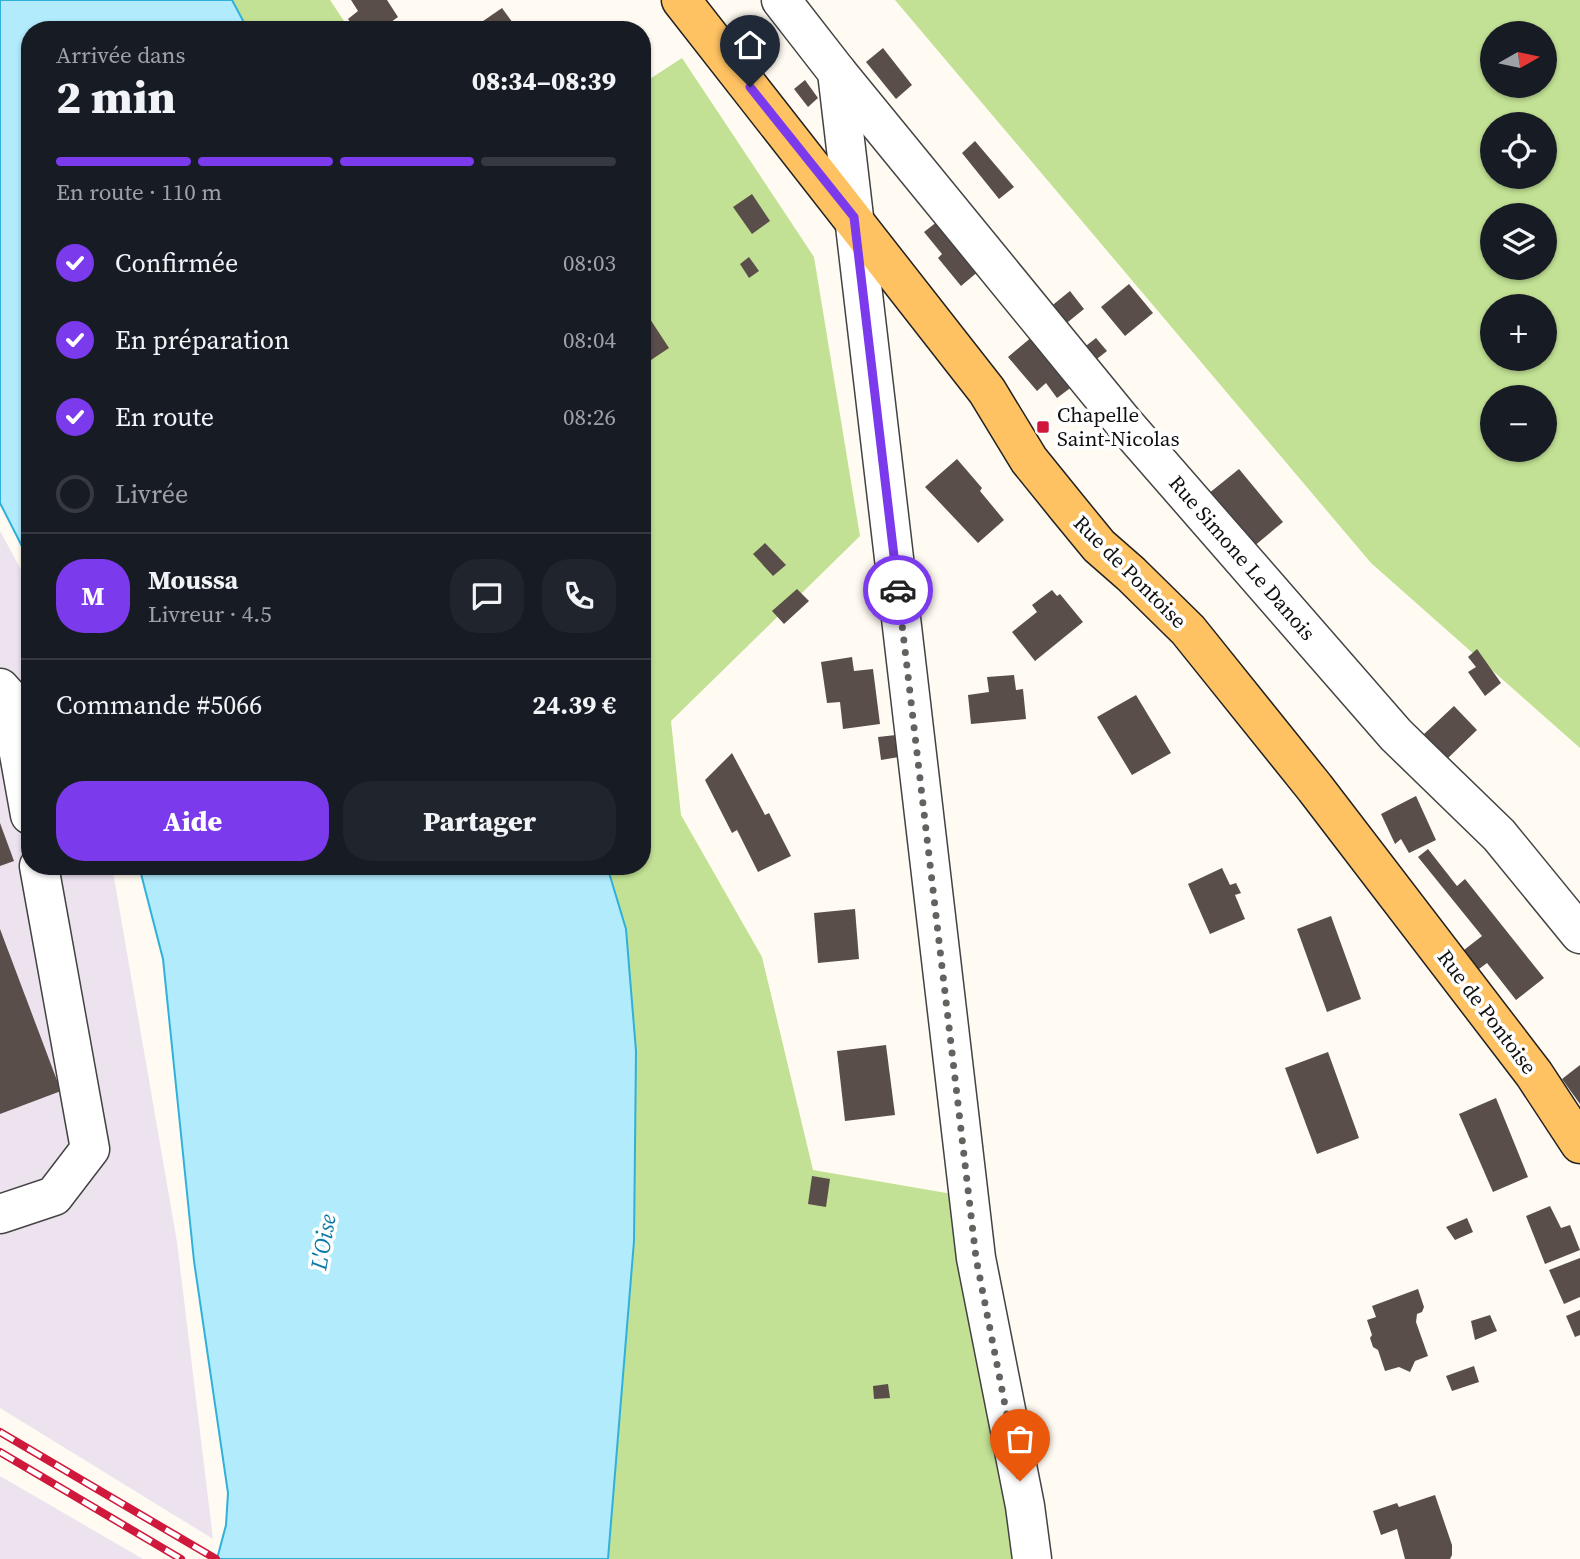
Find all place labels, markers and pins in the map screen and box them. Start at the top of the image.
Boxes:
pin [720,15,780,87]
place label: Chapelle Saint-Nicolas [1057,400,1180,453]
marker: Chapelle Saint-Nicolas [1035,419,1051,435]
pin [990,1409,1050,1481]

